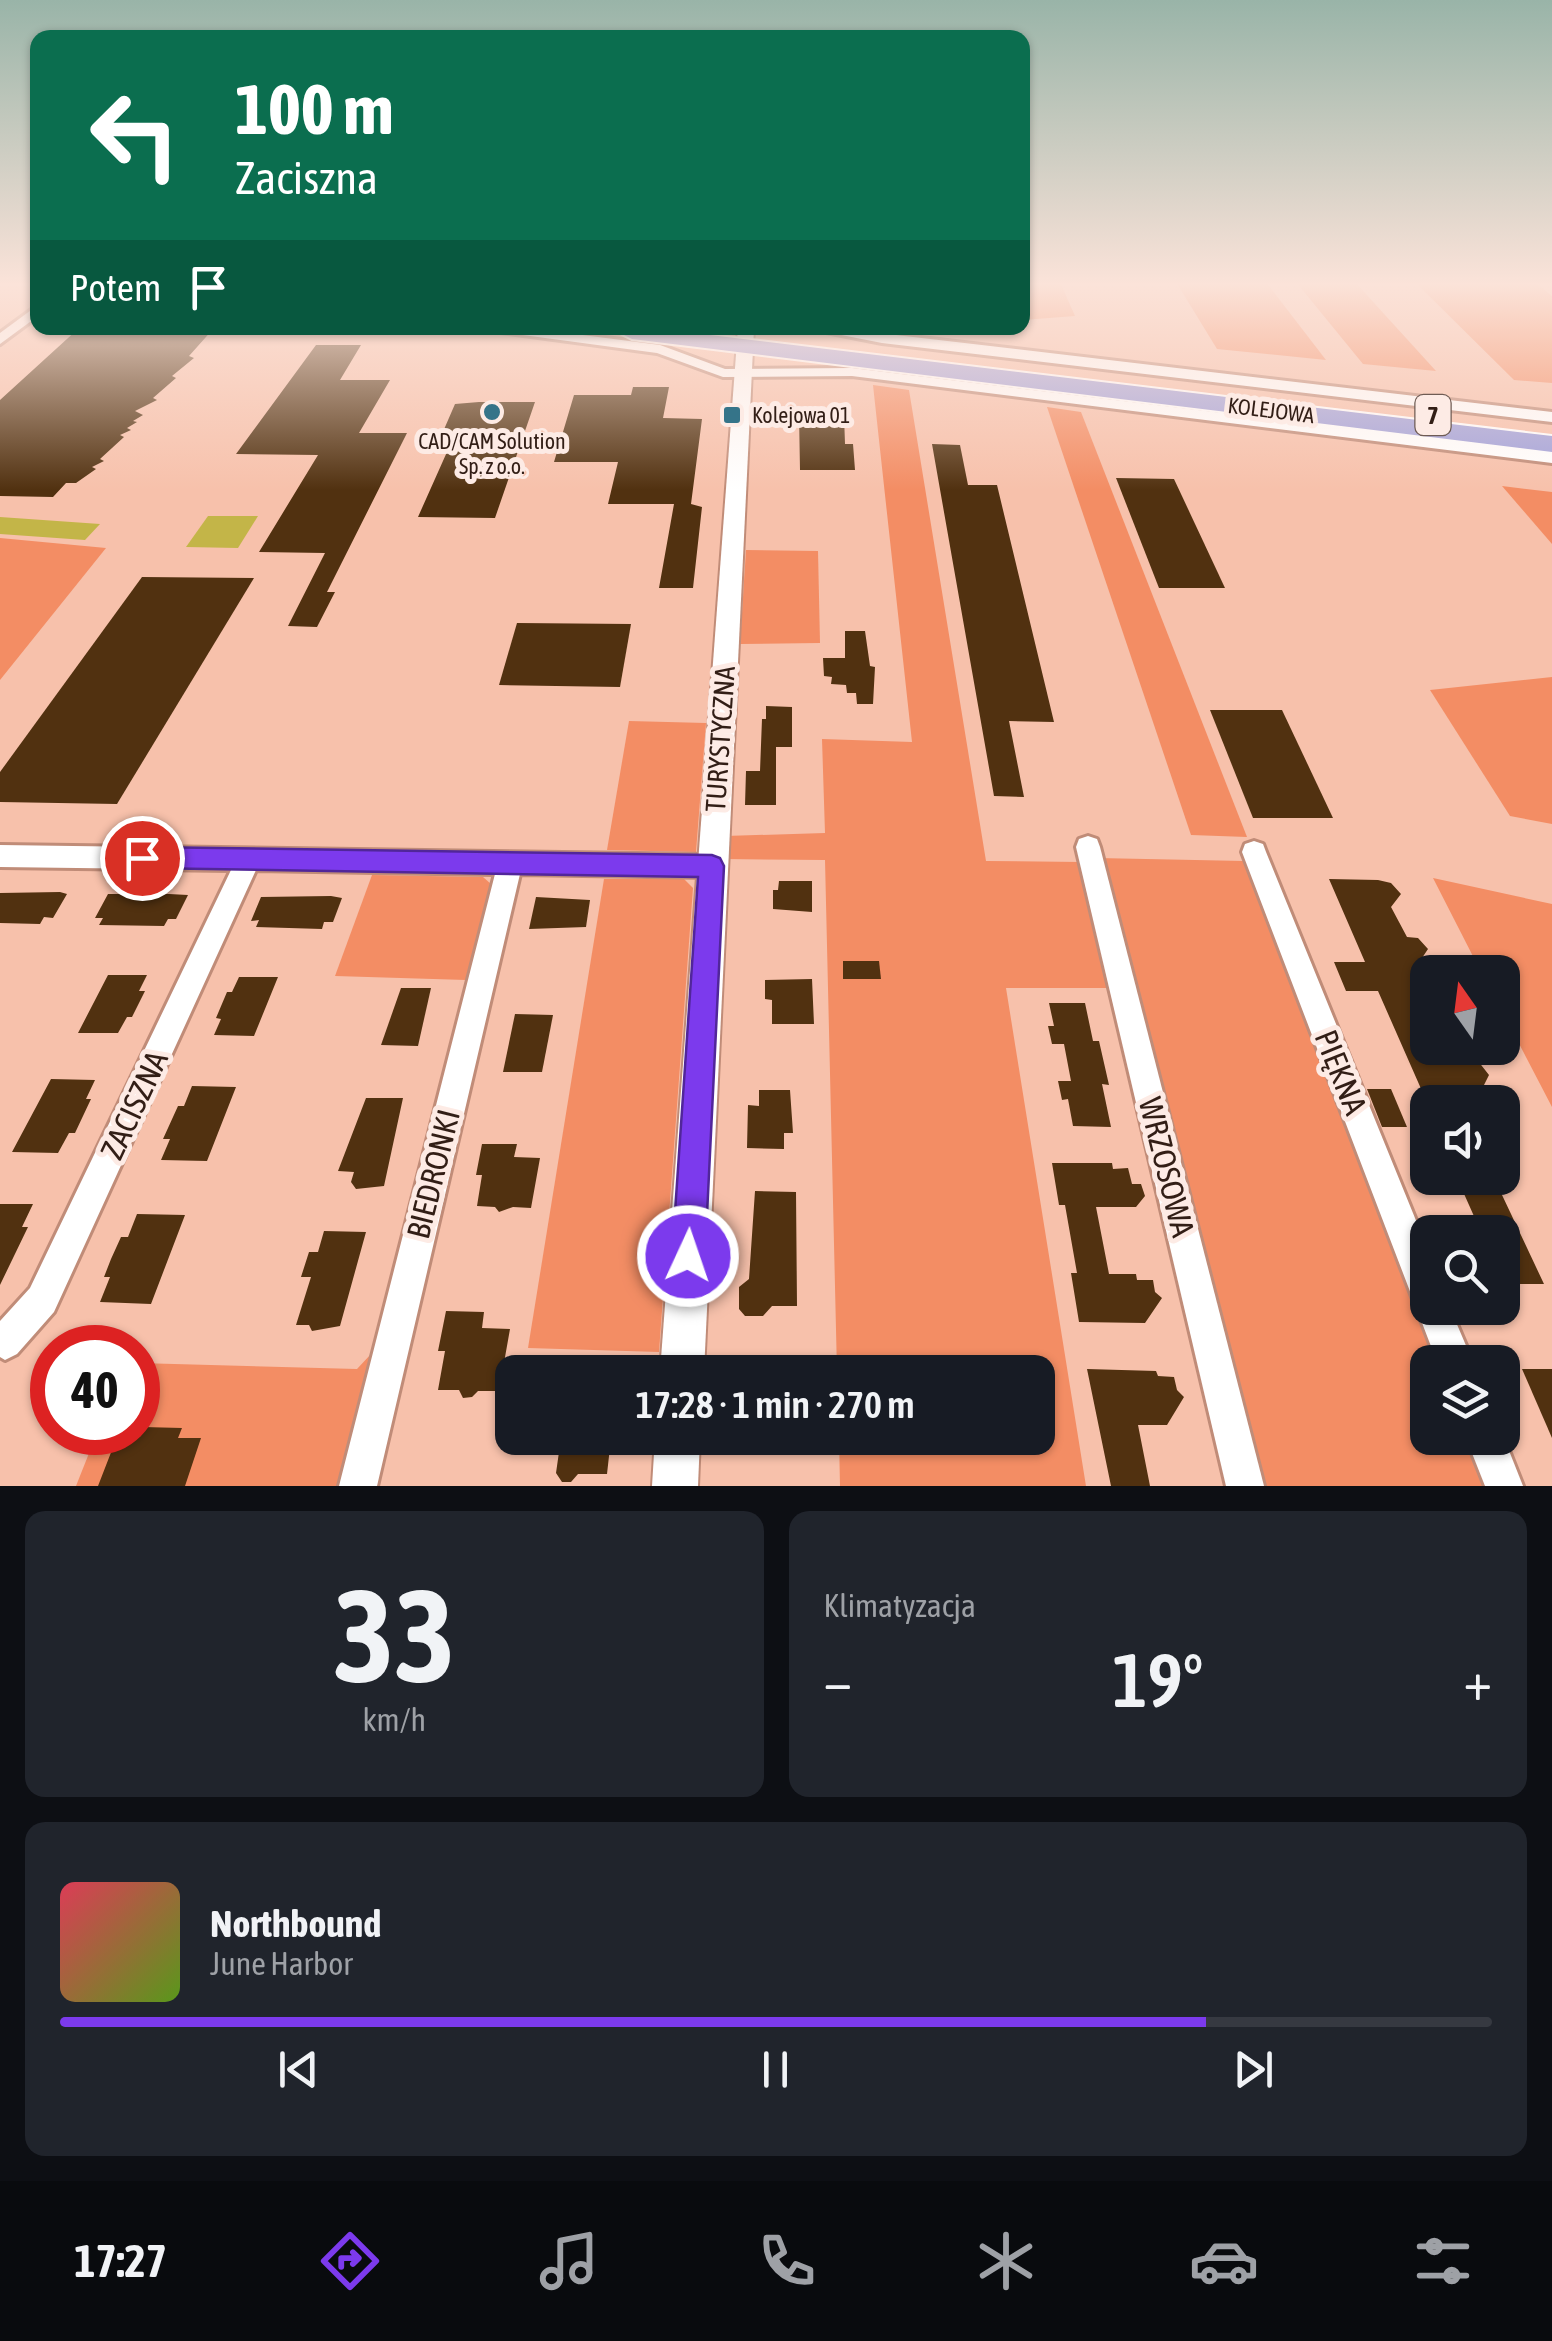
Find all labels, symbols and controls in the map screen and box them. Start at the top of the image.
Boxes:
text: 100 m [235,69,394,149]
icon: left [70,70,200,200]
text: Zaciszna [235,152,378,204]
icon: arrive [181,260,236,315]
text: Potem [70,266,161,309]
street label: KOLEJOWA [1226,392,1316,428]
road number: 7 [1416,395,1450,435]
marker: CAD/CAM Solution Sp. z o.o. [481,401,503,423]
place label: Kolejowa 01 [752,402,850,428]
marker: Kolejowa 01 [721,404,743,426]
place label: CAD/CAM Solution Sp. z o.o. [418,428,566,479]
street label: TURYSTYCZNA [699,665,741,813]
pin [100,816,185,901]
icon: arrive [115,831,170,886]
north arrow [1410,955,1520,1065]
map controls [1410,955,1520,1455]
street label: PIĘKNA [1307,1024,1375,1120]
street label: ZACISZNA [93,1045,175,1165]
button: sound [1410,1085,1520,1195]
street label: WRZOSOWA [1132,1093,1202,1241]
street label: BIEDRONKI [399,1106,467,1242]
position arrow [636,1204,740,1308]
button: search [1410,1215,1520,1325]
speed limit sign: 40 [30,1325,160,1455]
button: layers [1410,1345,1520,1455]
text: 17:28 · 1 min · 270 m [635,1383,915,1426]
text: 33 [333,1561,455,1710]
text: Klimatyzacja [824,1587,976,1624]
text: 19° [1112,1637,1203,1723]
text: − [824,1649,852,1712]
text: + [1463,1649,1492,1712]
text: km/h [363,1701,426,1738]
text: Northbound [210,1902,381,1945]
text: June Harbor [210,1945,353,1982]
icon: previous [271,2042,326,2097]
icon: pause [748,2042,803,2097]
icon: next [1226,2042,1281,2097]
icon: directions [315,2226,385,2296]
icon: music [534,2226,604,2296]
icon: phone [752,2226,822,2296]
icon: climate [971,2226,1041,2296]
icon: car [1189,2226,1259,2296]
icon: filters [1408,2226,1478,2296]
text: 17:27 [74,2235,167,2287]

